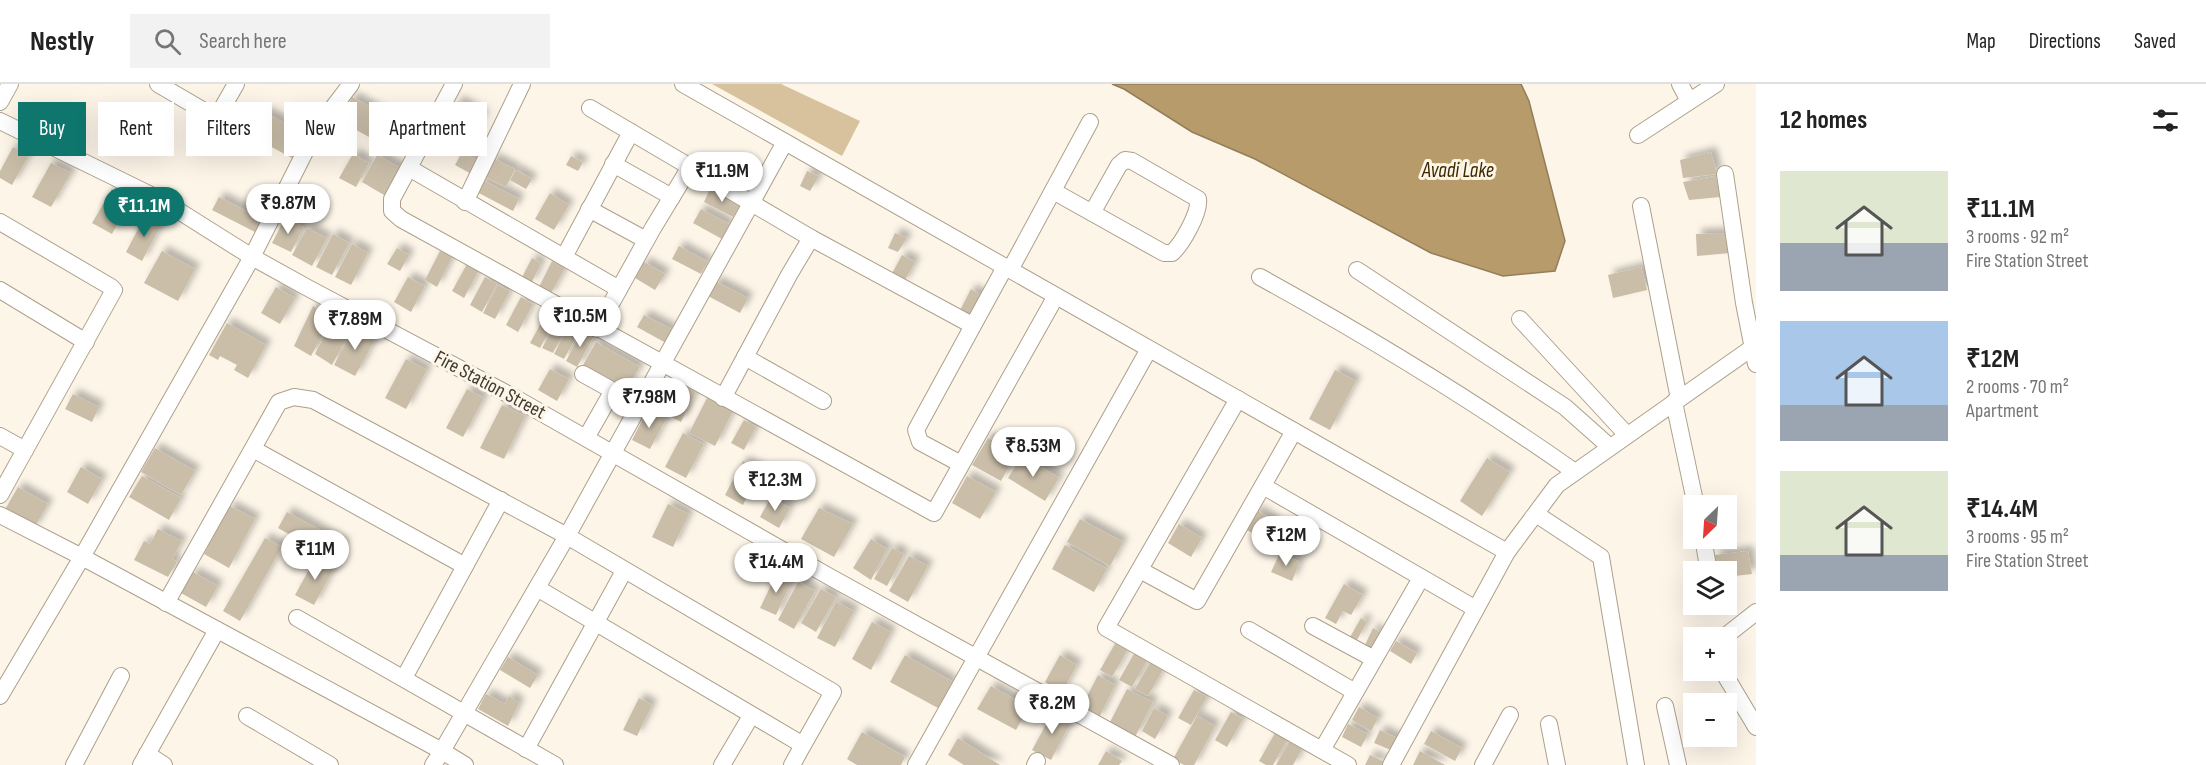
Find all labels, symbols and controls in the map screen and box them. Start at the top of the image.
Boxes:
search box [130,14,550,68]
text: Nestly [30,25,94,58]
icon: search [151,25,184,58]
text: Search here [199,28,287,55]
text: Map [1966,29,1996,54]
text: Directions [2029,29,2101,54]
text: Saved [2134,29,2176,54]
chip: Buy [18,102,86,156]
chip: Rent [98,102,174,156]
chip: Filters [186,102,272,156]
chip: New [284,102,357,156]
chip: Apartment [369,102,487,156]
icon: filters [2149,104,2182,137]
text: 12 homes [1780,105,1867,136]
pin: ₹11.9M [673,152,771,203]
water label: Avadi Lake [1421,158,1494,183]
text: ₹11.9M [695,159,749,183]
pin: ₹9.87M [239,184,337,235]
pin: ₹11.1M [95,187,193,238]
text: ₹9.87M [260,191,316,215]
text: ₹11.1M [118,194,170,218]
text: ₹11.1M [1966,194,2035,225]
icon: home [1828,195,1900,267]
text: 3 rooms · 92 m² [1966,225,2069,249]
text: Fire Station Street [1966,249,2089,273]
pin: ₹10.5M [531,297,629,348]
pin: ₹7.89M [306,300,404,351]
text: ₹10.5M [553,304,607,328]
text: ₹7.89M [328,307,382,331]
text: ₹12M [1966,344,2019,375]
icon: home [1828,345,1900,417]
street label: Fire Station Street [430,346,550,424]
text: 2 rooms · 70 m² [1966,375,2069,399]
pin: ₹7.98M [600,378,698,429]
text: ₹7.98M [622,385,676,409]
text: Apartment [1966,399,2039,423]
pin: ₹8.53M [984,427,1082,478]
text: ₹8.53M [1005,434,1061,458]
pin: ₹12.3M [726,461,824,512]
text: ₹12.3M [748,468,802,492]
text: ₹14.4M [1966,494,2038,525]
north arrow [1683,495,1737,549]
map controls [1683,495,1737,747]
icon: home [1828,495,1900,567]
pin: ₹12M [1250,516,1322,567]
text: ₹12M [1266,523,1306,547]
text: 3 rooms · 95 m² [1966,525,2069,549]
pin: ₹11M [279,530,351,581]
text: ₹11M [295,537,335,561]
pin: ₹14.4M [727,543,825,594]
text: Fire Station Street [1966,549,2089,573]
text: ₹14.4M [748,550,804,574]
button: layers [1683,561,1737,615]
button: + [1683,627,1737,681]
pin: ₹8.2M [1010,684,1094,735]
text: ₹8.2M [1028,691,1076,715]
button: − [1683,693,1737,747]

